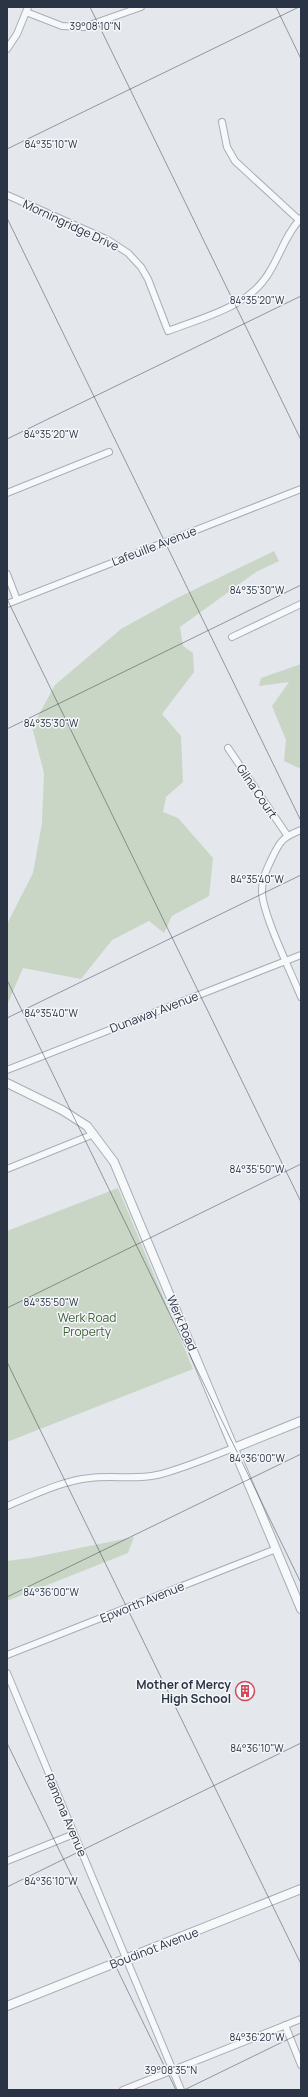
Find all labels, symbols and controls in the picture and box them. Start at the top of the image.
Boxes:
text: 39°08'10"N [69,19,121,33]
text: 84°35'10"W [25,137,78,151]
street label: Morningridge Drive [20,195,122,255]
text: 84°35'20"W [230,293,285,307]
text: 84°35'20"W [24,427,79,441]
street label: Lafeuille Avenue [109,522,199,570]
text: 84°35'30"W [230,583,285,597]
text: 84°35'30"W [24,716,79,730]
street label: Gilna Court [233,760,282,822]
text: 84°35'40"W [230,872,284,886]
street label: Dunaway Avenue [107,987,201,1037]
text: 84°35'40"W [24,1006,78,1020]
text: 84°35'50"W [230,1162,285,1176]
street label: Werk Road [163,1293,201,1353]
text: 84°35'50"W [24,1295,79,1309]
park label: Werk Road Property [58,1309,116,1340]
text: 84°36'00"W [229,1451,285,1465]
street label: Epworth Avenue [97,1577,187,1627]
text: 84°36'00"W [23,1585,79,1599]
place label: Mother of Mercy High School [136,1676,231,1707]
building icon: Mother of Mercy High School [234,1680,256,1702]
text: 84°36'10"W [230,1741,284,1755]
street label: Ramona Avenue [41,1771,91,1859]
text: 84°36'10"W [24,1874,78,1888]
street label: Boudinot Avenue [107,1923,201,1973]
text: 84°36'20"W [229,2030,285,2044]
text: 39°08'35"N [145,2063,197,2077]

